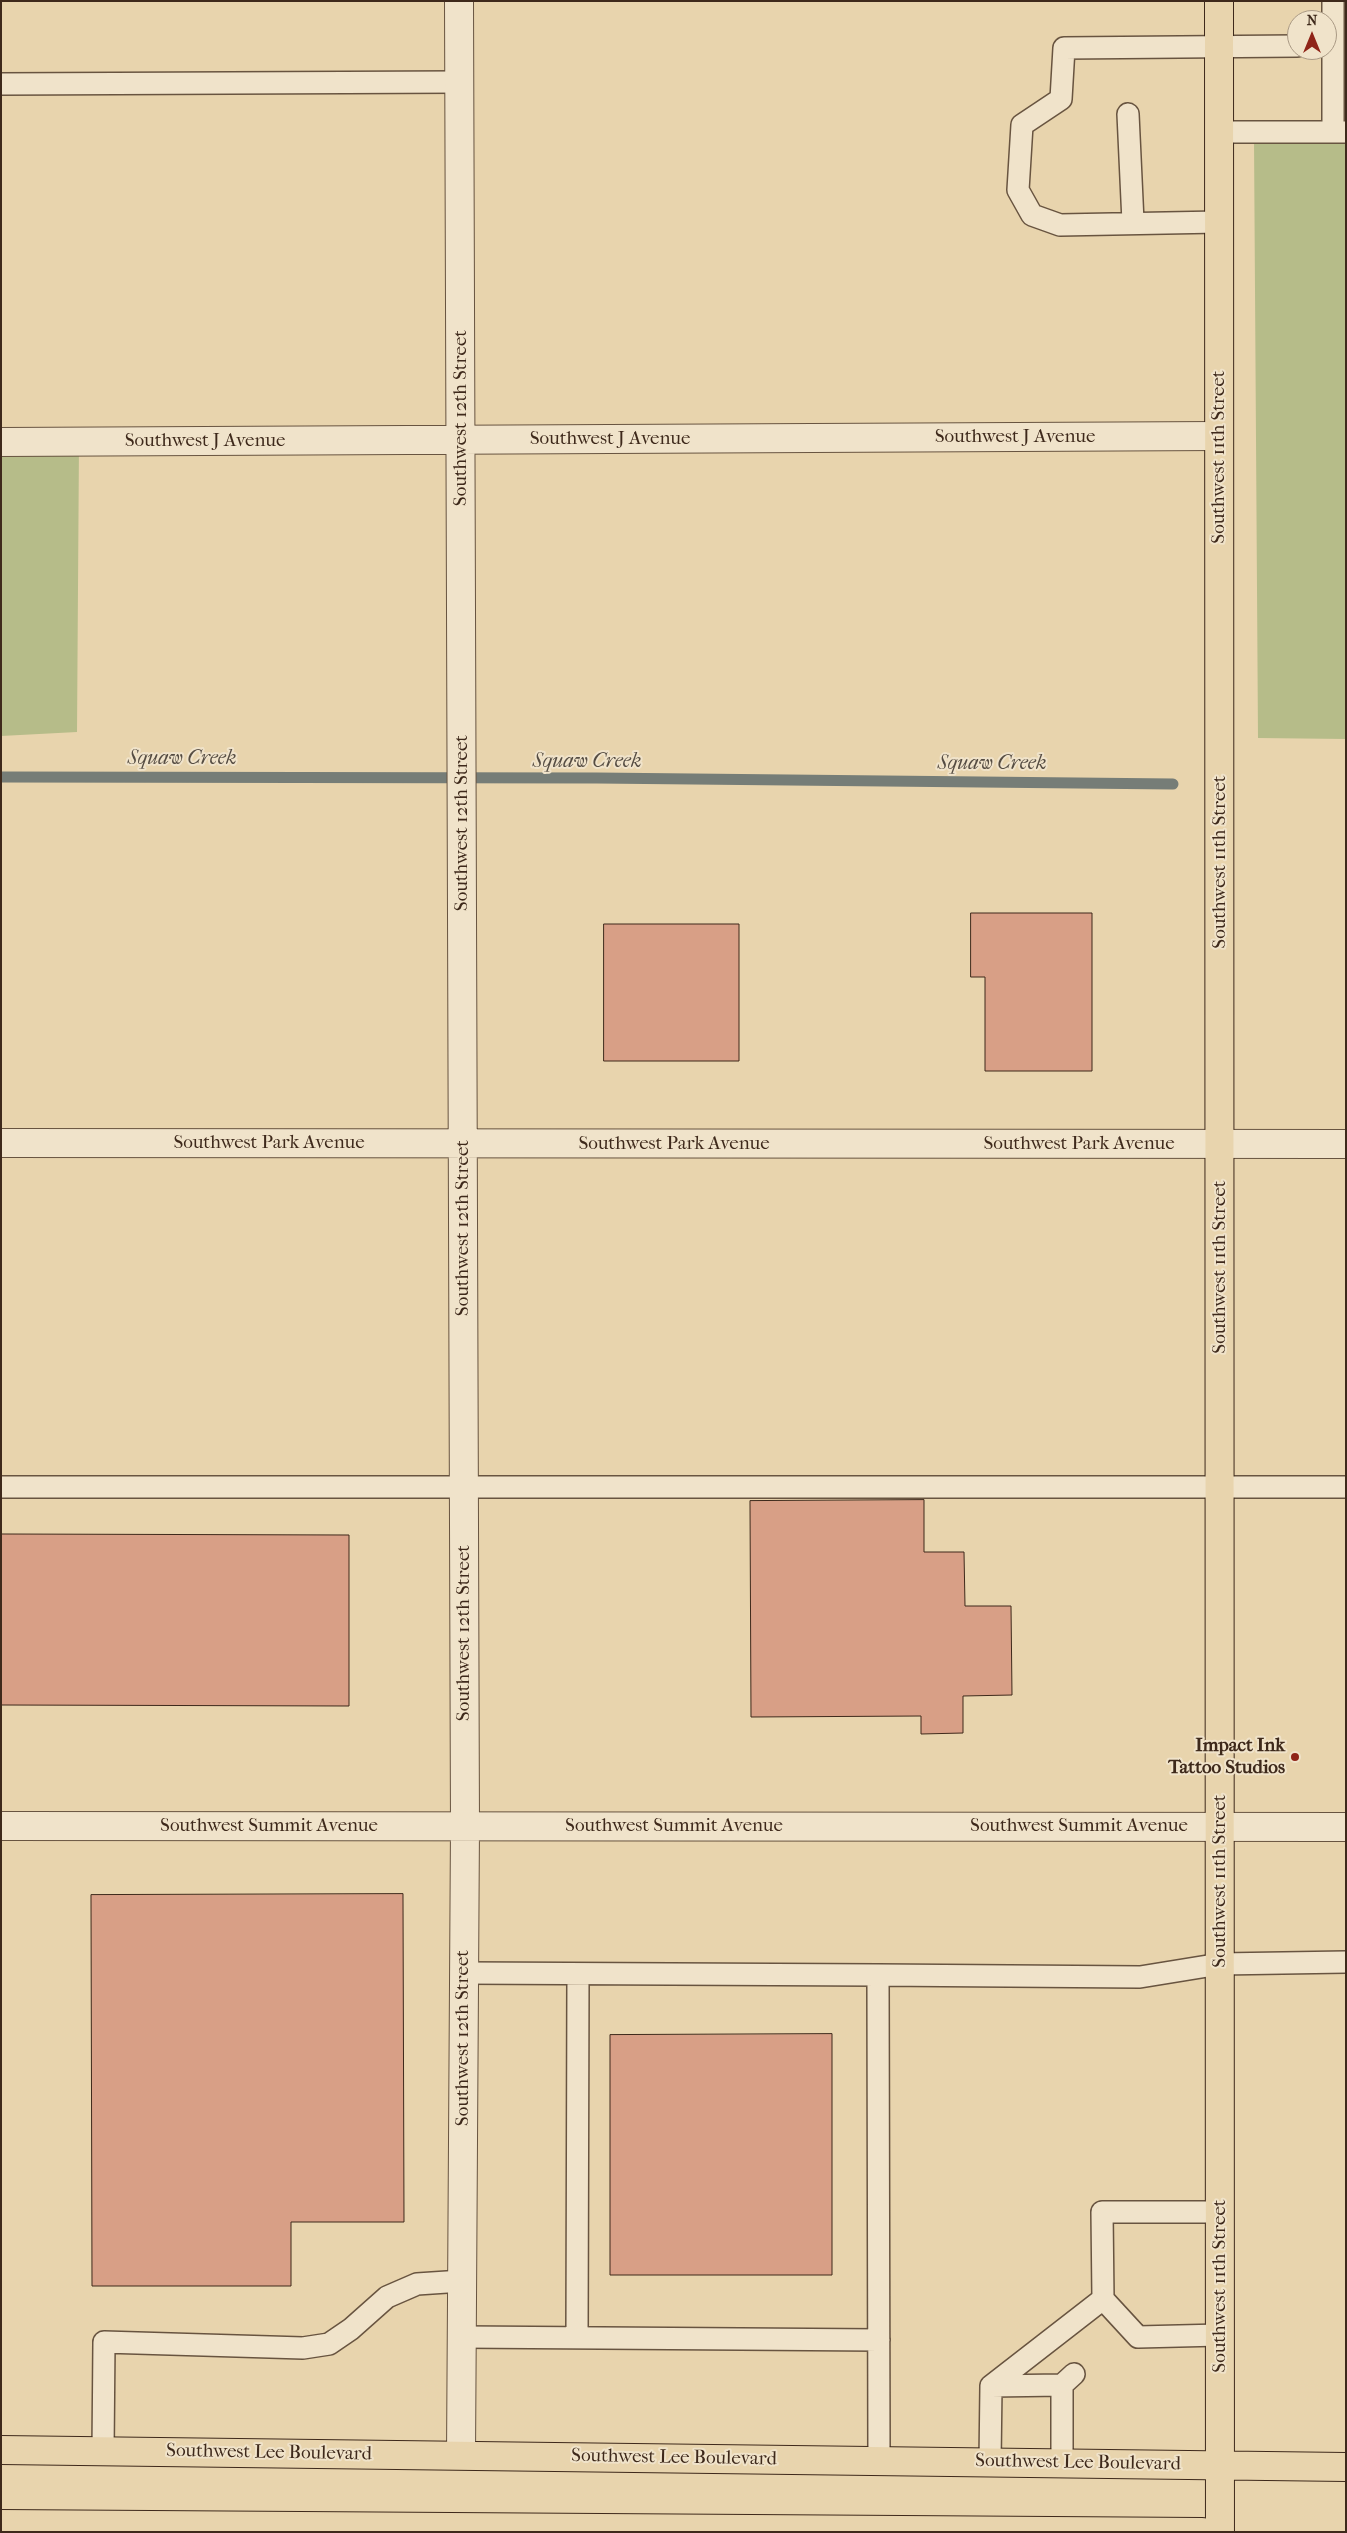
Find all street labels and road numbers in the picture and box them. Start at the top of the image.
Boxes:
street label: Southwest 12th Street [450,330,472,506]
street label: Southwest 11th Street [1208,370,1230,544]
street label: Southwest J Avenue [935,426,1095,448]
street label: Southwest J Avenue [530,428,690,450]
street label: Southwest J Avenue [125,430,285,452]
street label: Southwest 12th Street [451,735,473,911]
street label: Southwest 11th Street [1209,775,1231,949]
street label: Southwest Park Avenue [173,1132,365,1154]
street label: Southwest Park Avenue [578,1133,770,1155]
street label: Southwest Park Avenue [983,1133,1175,1155]
street label: Southwest 12th Street [452,1140,474,1316]
street label: Southwest 11th Street [1209,1180,1231,1354]
street label: Southwest 12th Street [453,1545,475,1721]
street label: Southwest 11th Street [1209,1794,1231,1968]
street label: Southwest Summit Avenue [160,1815,378,1837]
street label: Southwest Summit Avenue [565,1815,783,1837]
street label: Southwest Summit Avenue [970,1815,1188,1837]
street label: Southwest 12th Street [452,1950,474,2126]
street label: Southwest 11th Street [1209,2199,1231,2373]
street label: Southwest Lee Boulevard [166,2440,372,2466]
street label: Southwest Lee Boulevard [571,2445,777,2471]
street label: Southwest Lee Boulevard [975,2450,1181,2476]

